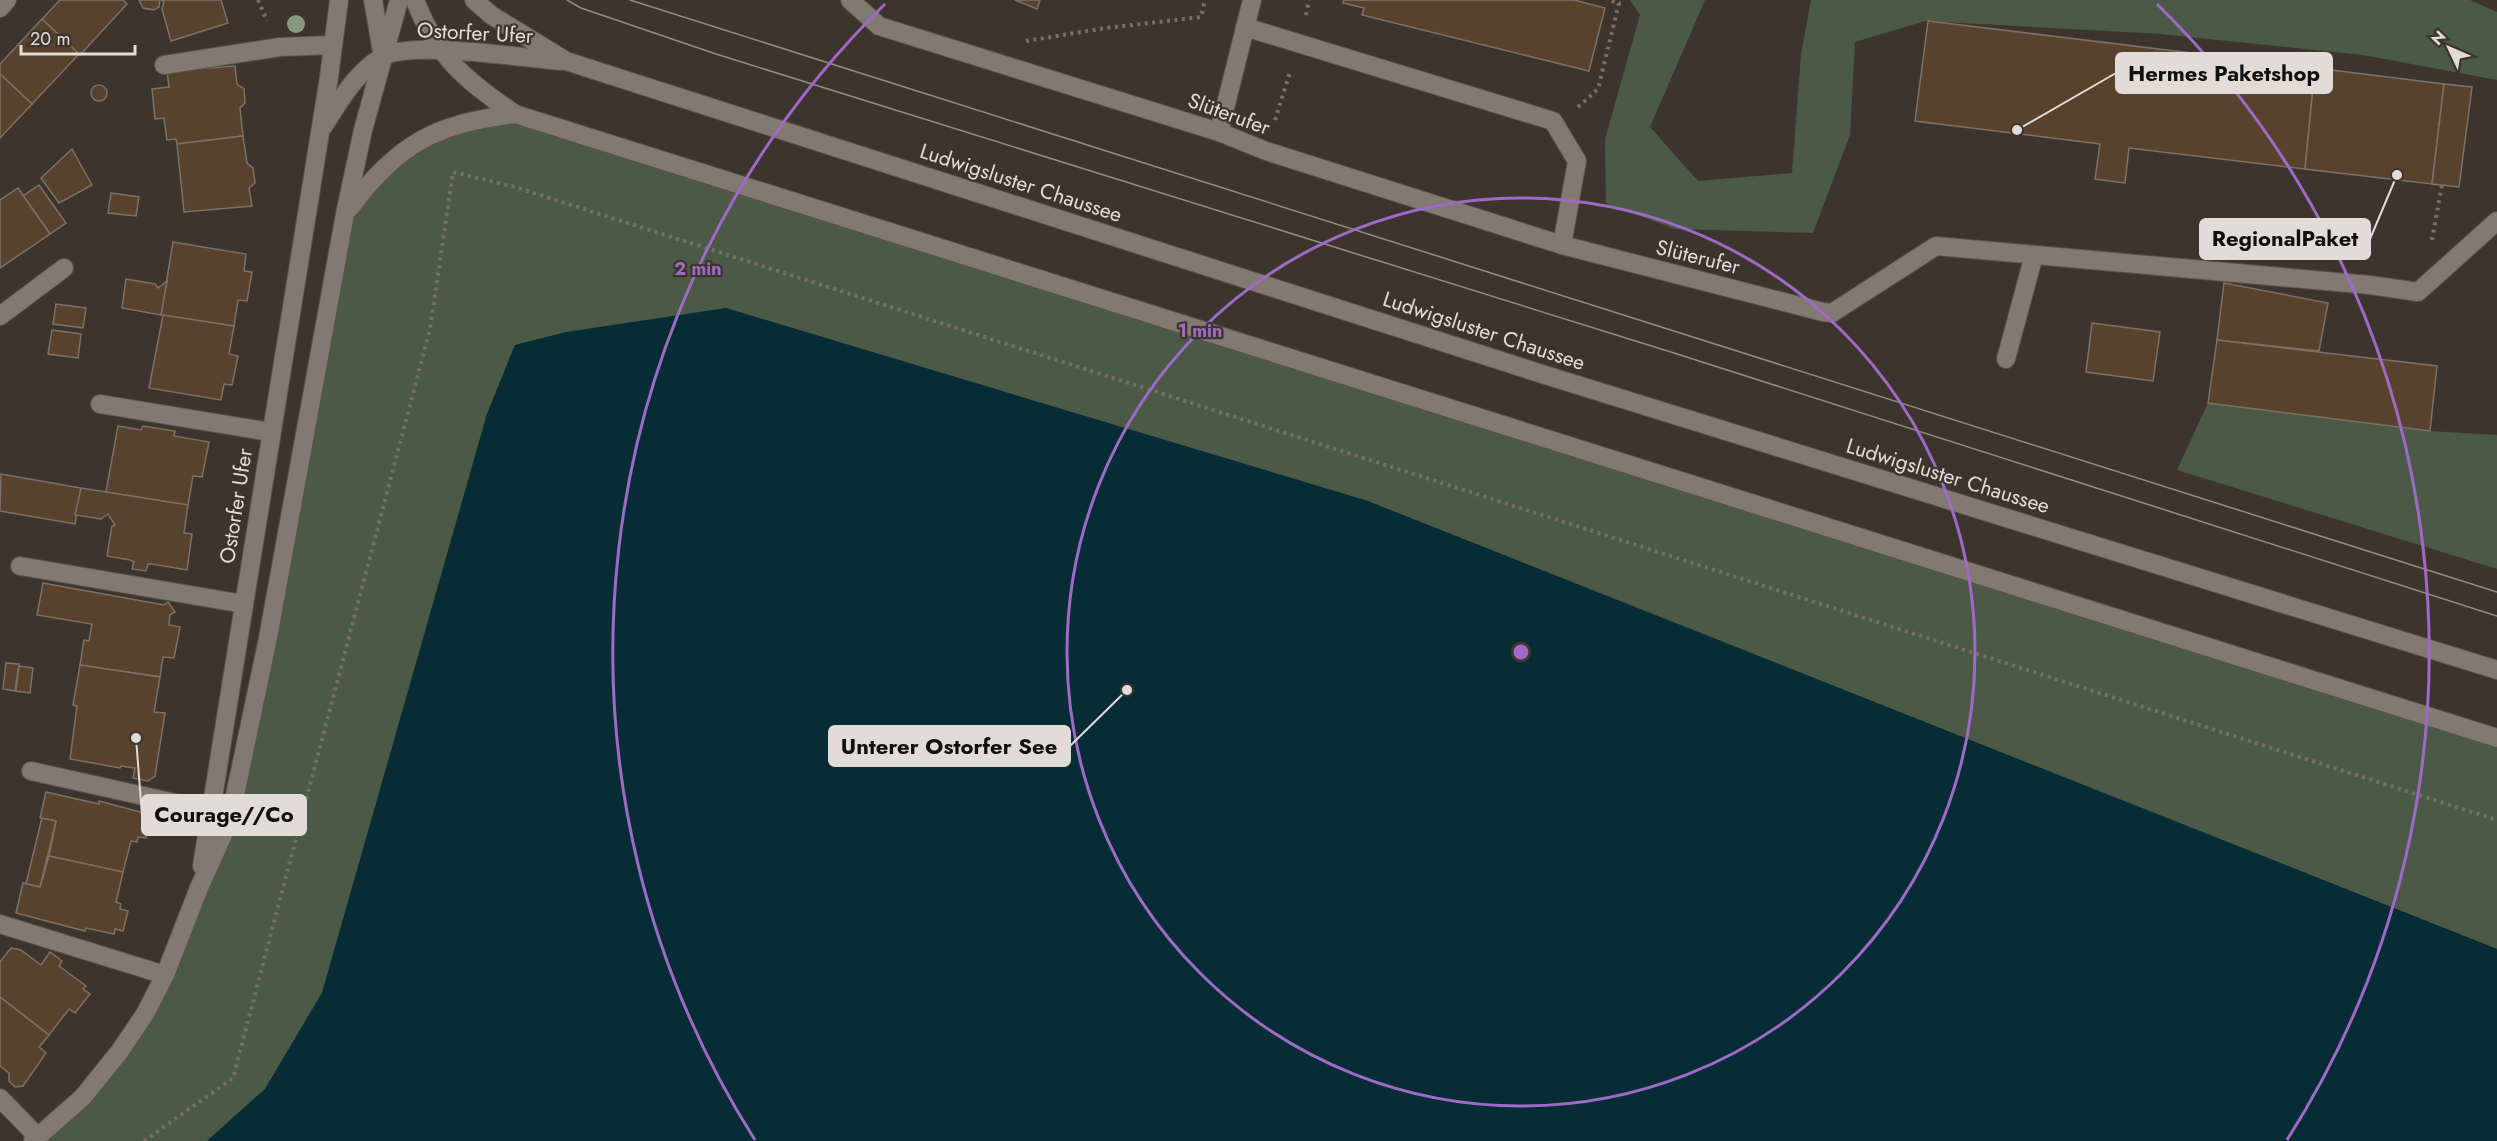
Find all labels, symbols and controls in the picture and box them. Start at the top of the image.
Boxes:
street label: Ostorfer Ufer [416,15,535,51]
scale bar [21,18,135,56]
north arrow [2419,18,2479,78]
text: N [2426,25,2451,50]
text: 20 m [30,26,70,52]
callout: Hermes Paketshop [2116,53,2332,93]
text: Hermes Paketshop [2128,57,2320,89]
street label: Slüterufer [1184,85,1275,143]
street label: Ludwigsluster Chaussee [916,136,1126,230]
callout: RegionalPaket [2200,219,2370,259]
text: RegionalPaket [2212,222,2358,254]
street label: Slüterufer [1653,232,1744,282]
text: 2 min [674,256,722,282]
street label: Ludwigsluster Chaussee [1379,284,1589,378]
text: 1 min [1178,318,1222,344]
street label: Ludwigsluster Chaussee [1843,431,2053,521]
street label: Ostorfer Ufer [212,445,260,566]
centre of rings [1511,642,1531,662]
callout: Unterer Ostorfer See [829,726,1070,766]
text: Unterer Ostorfer See [841,730,1057,762]
callout: Courage//Co [142,795,306,835]
text: Courage//Co [154,798,294,830]

